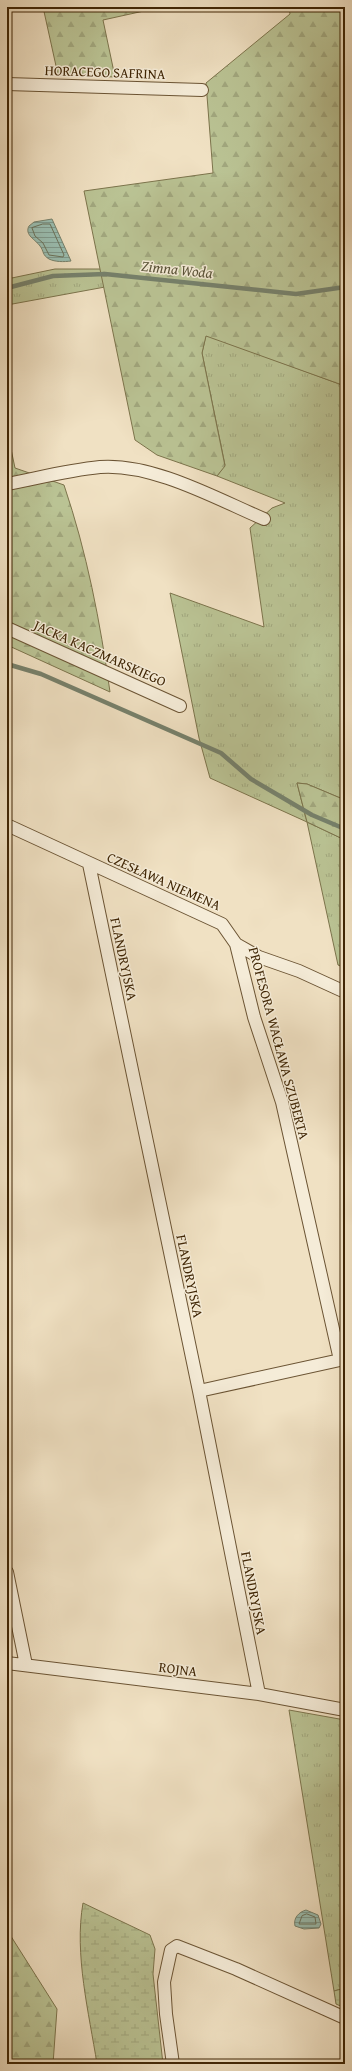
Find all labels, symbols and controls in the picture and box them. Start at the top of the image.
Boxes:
street label: HORACEGO SAFRINA [44,60,166,84]
water label: Zimna Woda [140,255,214,283]
street label: JACKA KACZMARSKIEGO [29,614,169,691]
street label: CZESŁAWA NIEMENA [104,847,225,915]
street label: FLANDRYJSKA [105,916,143,1003]
street label: PROFESORA WACŁAWA SZUBERTA [244,945,314,1142]
street label: FLANDRYJSKA [171,1233,209,1320]
street label: FLANDRYJSKA [236,1550,272,1637]
street label: ROJNA [158,1657,199,1681]

